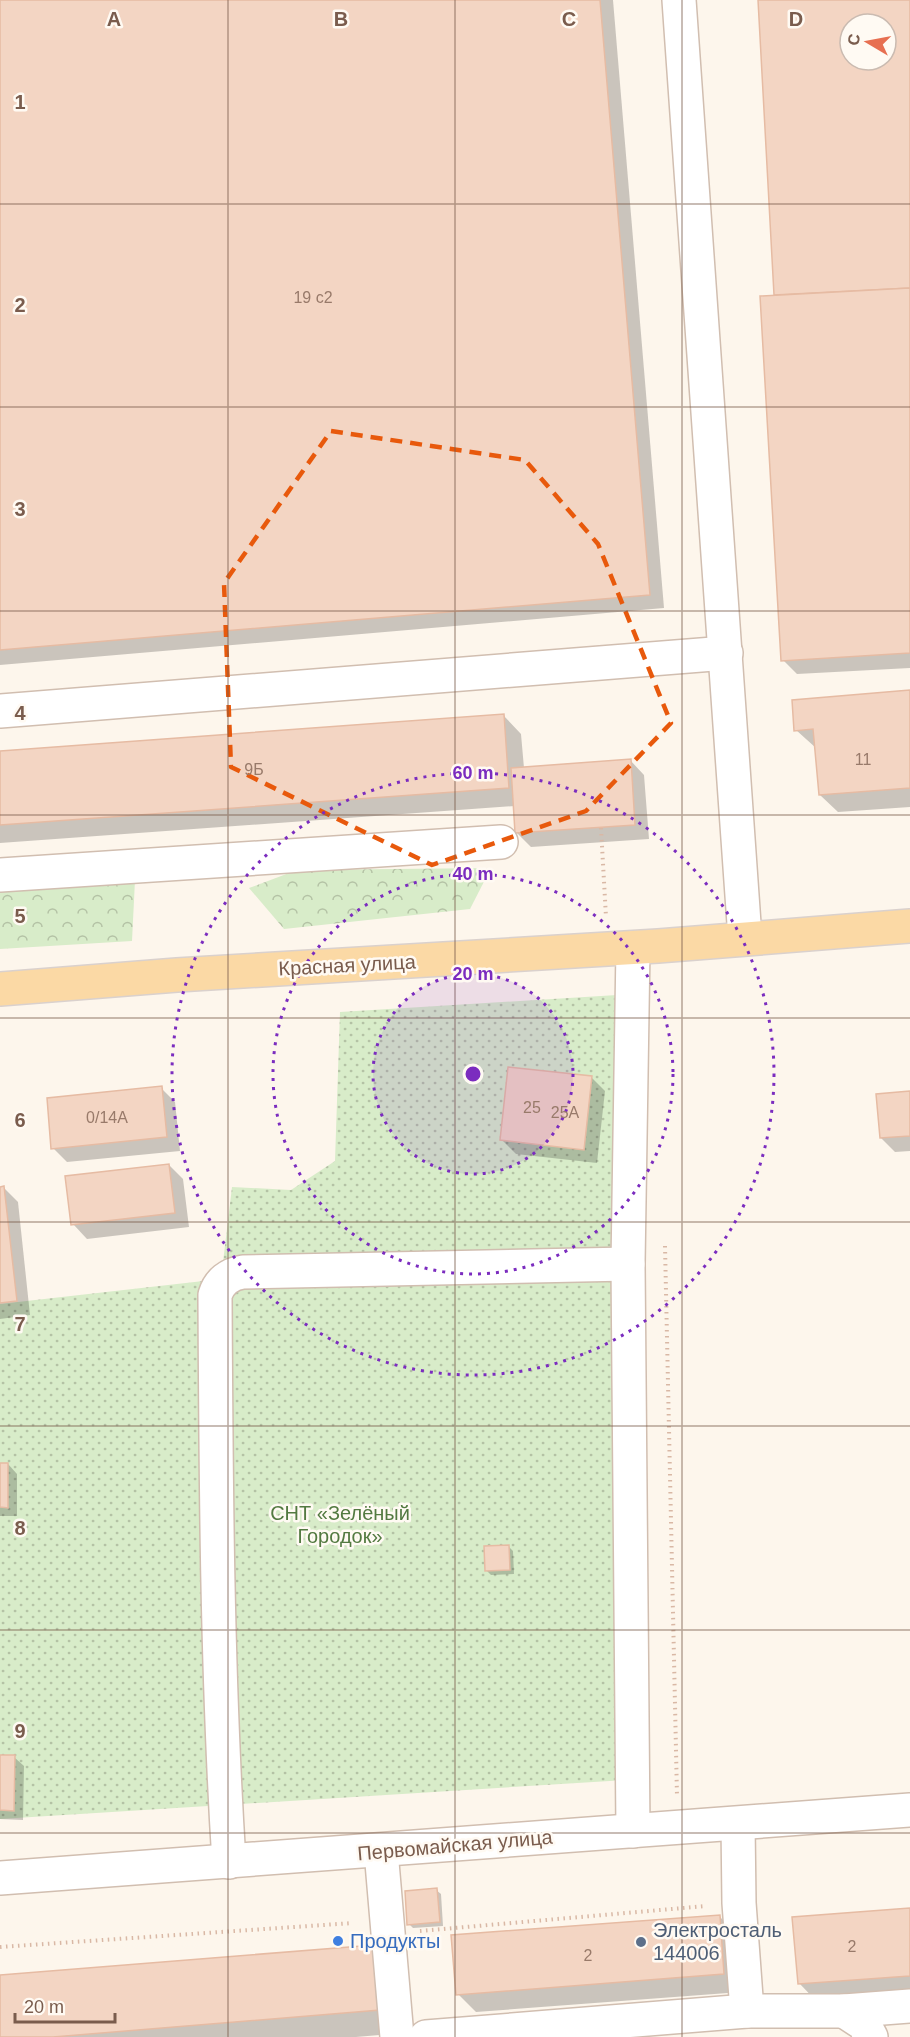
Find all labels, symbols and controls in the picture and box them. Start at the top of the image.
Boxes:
text: A [107,8,121,30]
text: B [334,8,348,30]
text: C [562,8,576,30]
text: D [789,8,803,30]
north arrow [838,12,898,72]
text: С [844,32,863,47]
text: 1 [14,91,26,113]
house number: 19 с2 [293,289,333,306]
text: 2 [14,294,26,316]
text: 3 [14,498,26,520]
text: 4 [14,702,26,724]
house number: 11 [855,751,871,768]
house number: 9Б [244,761,264,778]
text: 60 m [452,763,494,783]
text: 40 m [452,864,494,884]
text: 5 [14,905,26,927]
street label: Красная улица [278,950,417,980]
text: 20 m [452,964,494,984]
centre of rings [463,1064,483,1084]
house number: 25 [523,1099,541,1116]
house number: 25А [551,1104,580,1121]
text: 6 [14,1109,26,1131]
house number: 0/14А [86,1109,128,1126]
text: 7 [14,1313,26,1335]
park label: СНТ «Зелёный Городок» [270,1502,410,1547]
text: 8 [14,1517,26,1539]
text: 9 [14,1720,26,1742]
street label: Первомайская улица [356,1825,554,1864]
place label: Электросталь 144006 [653,1919,782,1964]
place label: Продукты [350,1930,440,1952]
marker: Продукты [331,1934,345,1948]
marker: Электросталь 144006 [634,1935,648,1949]
house number: 2 [848,1938,857,1955]
house number: 2 [584,1947,593,1964]
scale bar [15,1986,116,2024]
text: 20 m [24,1997,64,2017]

